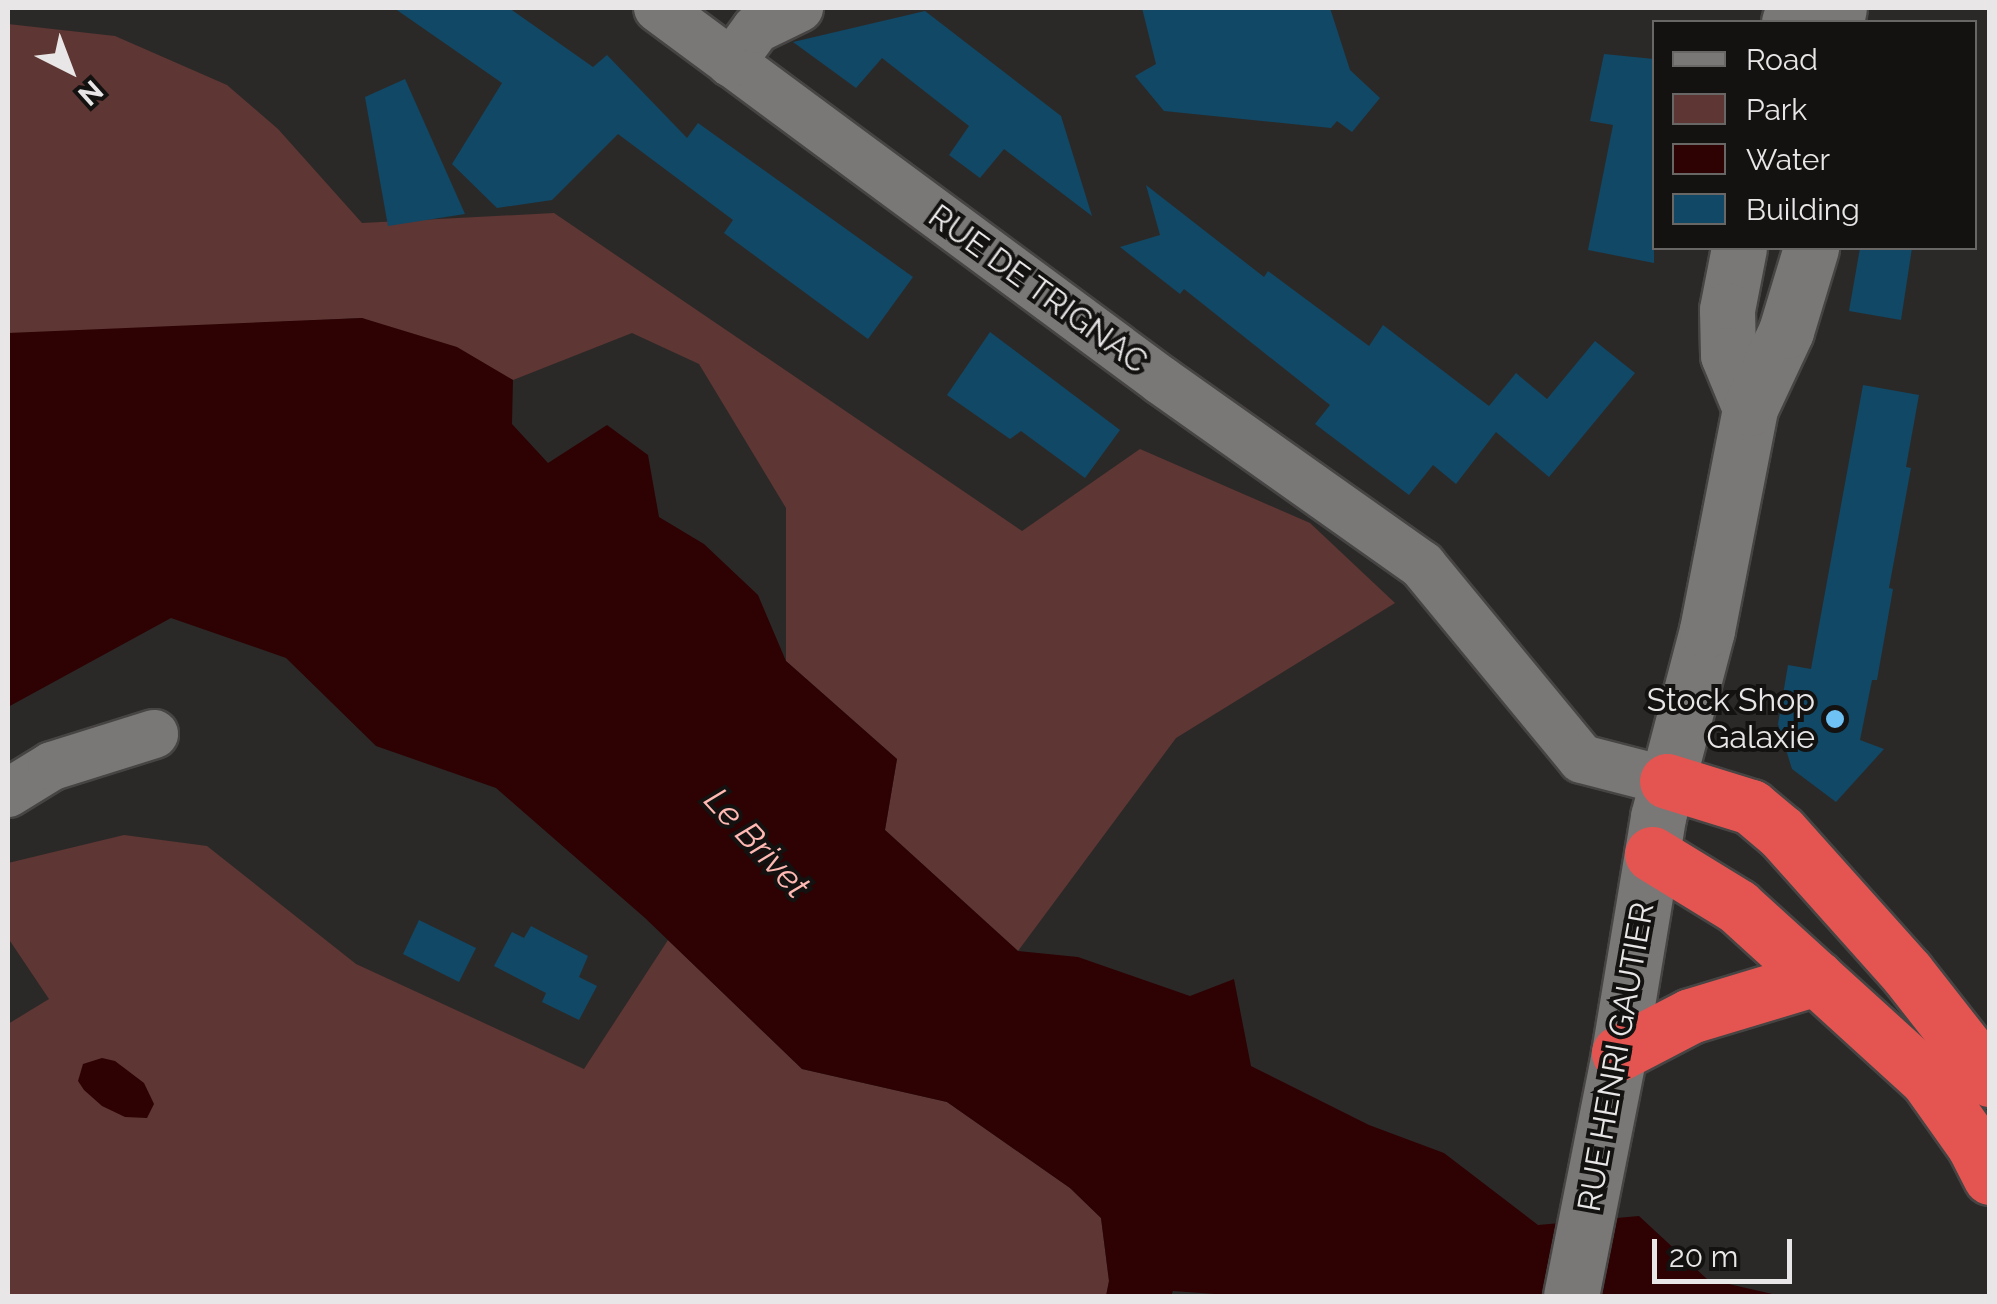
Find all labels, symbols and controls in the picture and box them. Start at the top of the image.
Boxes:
north arrow [20,20,120,120]
legend [1652,20,1977,250]
text: Road [1746,42,1818,77]
text: N [71,73,109,112]
text: Park [1746,92,1807,127]
text: Water [1746,142,1830,177]
text: Building [1746,192,1860,227]
street label: RUE DE TRIGNAC [921,196,1155,382]
place label: Stock Shop Galaxie [1647,682,1815,757]
marker: Stock Shop Galaxie [1824,708,1846,730]
water label: Le Brivet [696,779,818,907]
street label: RUE HENRI GAUTIER [1570,899,1662,1215]
scale bar [1657,1219,1797,1281]
text: 20 m [1669,1239,1738,1274]

